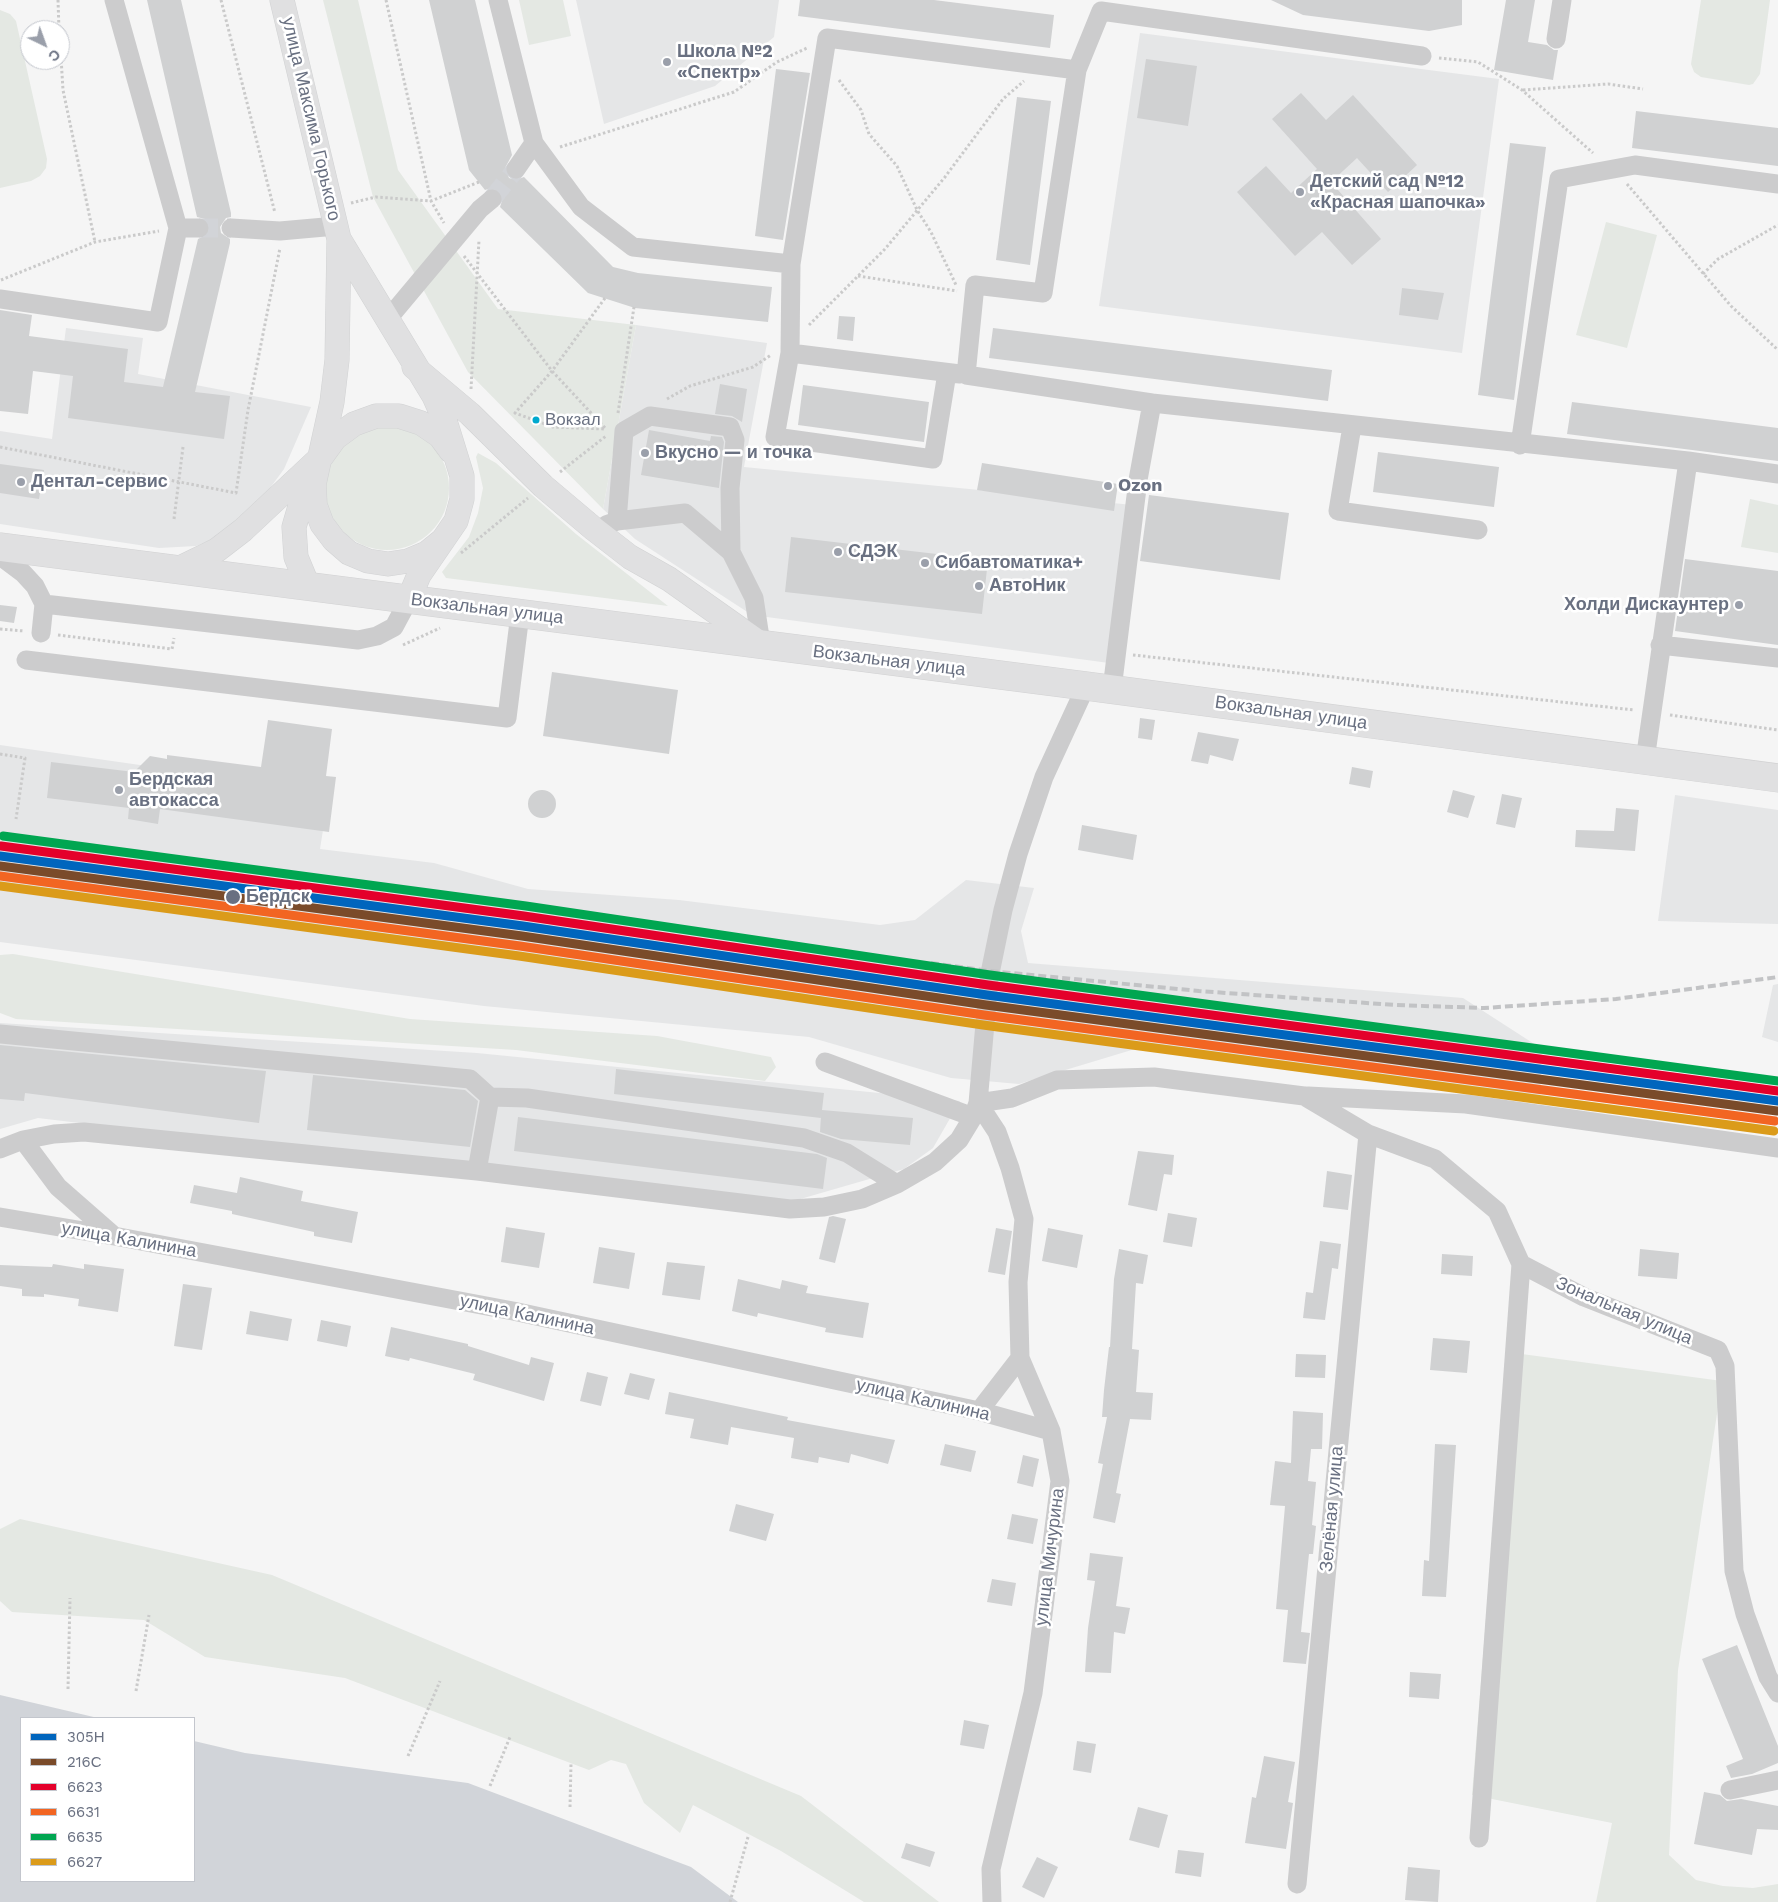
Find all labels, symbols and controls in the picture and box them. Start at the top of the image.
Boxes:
street label: улица Максима Горького [277,15,345,223]
north arrow [20,20,70,70]
place label: Школа №2 «Спектр» [677,41,773,84]
text: С [45,46,63,65]
marker: Школа №2 «Спектр» [661,56,673,68]
place label: Детский сад №12 «Красная шапочка» [1310,171,1485,213]
marker: Детский сад №12 «Красная шапочка» [1294,186,1306,198]
place label: Вокзал [545,410,601,430]
marker: Вокзал [531,415,541,425]
place label: Вкусно — и точка [655,442,812,464]
marker: Вкусно — и точка [639,447,651,459]
place label: Дентал-сервис [31,471,168,493]
place label: Ozon [1118,475,1162,497]
marker: Дентал-сервис [15,476,27,488]
marker: Ozon [1102,480,1114,492]
place label: СДЭК [848,541,897,563]
marker: СДЭК [832,546,844,558]
place label: Сибавтоматика+ [935,552,1083,574]
marker: Сибавтоматика+ [919,557,931,569]
place label: АвтоНик [989,575,1065,597]
marker: АвтоНик [973,580,985,592]
street label: Вокзальная улица [409,589,565,629]
place label: Холди Дискаунтер [1564,594,1729,616]
marker: Холди Дискаунтер [1733,599,1745,611]
street label: Вокзальная улица [811,641,967,681]
street label: Вокзальная улица [1213,692,1369,734]
place label: Бердская автокасса [129,769,219,812]
marker: Бердская автокасса [113,784,125,796]
place label: Бердск [246,886,310,908]
marker: Бердск [224,888,242,906]
street label: улица Калинина [60,1218,198,1262]
street label: Зональная улица [1553,1273,1695,1349]
street label: улица Калинина [458,1290,596,1340]
street label: улица Калинина [854,1374,992,1426]
street label: Зелёная улица [1316,1445,1348,1573]
street label: улица Мичурина [1031,1487,1069,1627]
legend [20,1717,195,1882]
text: 305Н [67,1728,105,1746]
text: 216С [67,1753,102,1771]
text: 6623 [67,1778,103,1796]
text: 6631 [67,1803,100,1821]
text: 6635 [67,1828,103,1846]
text: 6627 [67,1853,102,1871]

